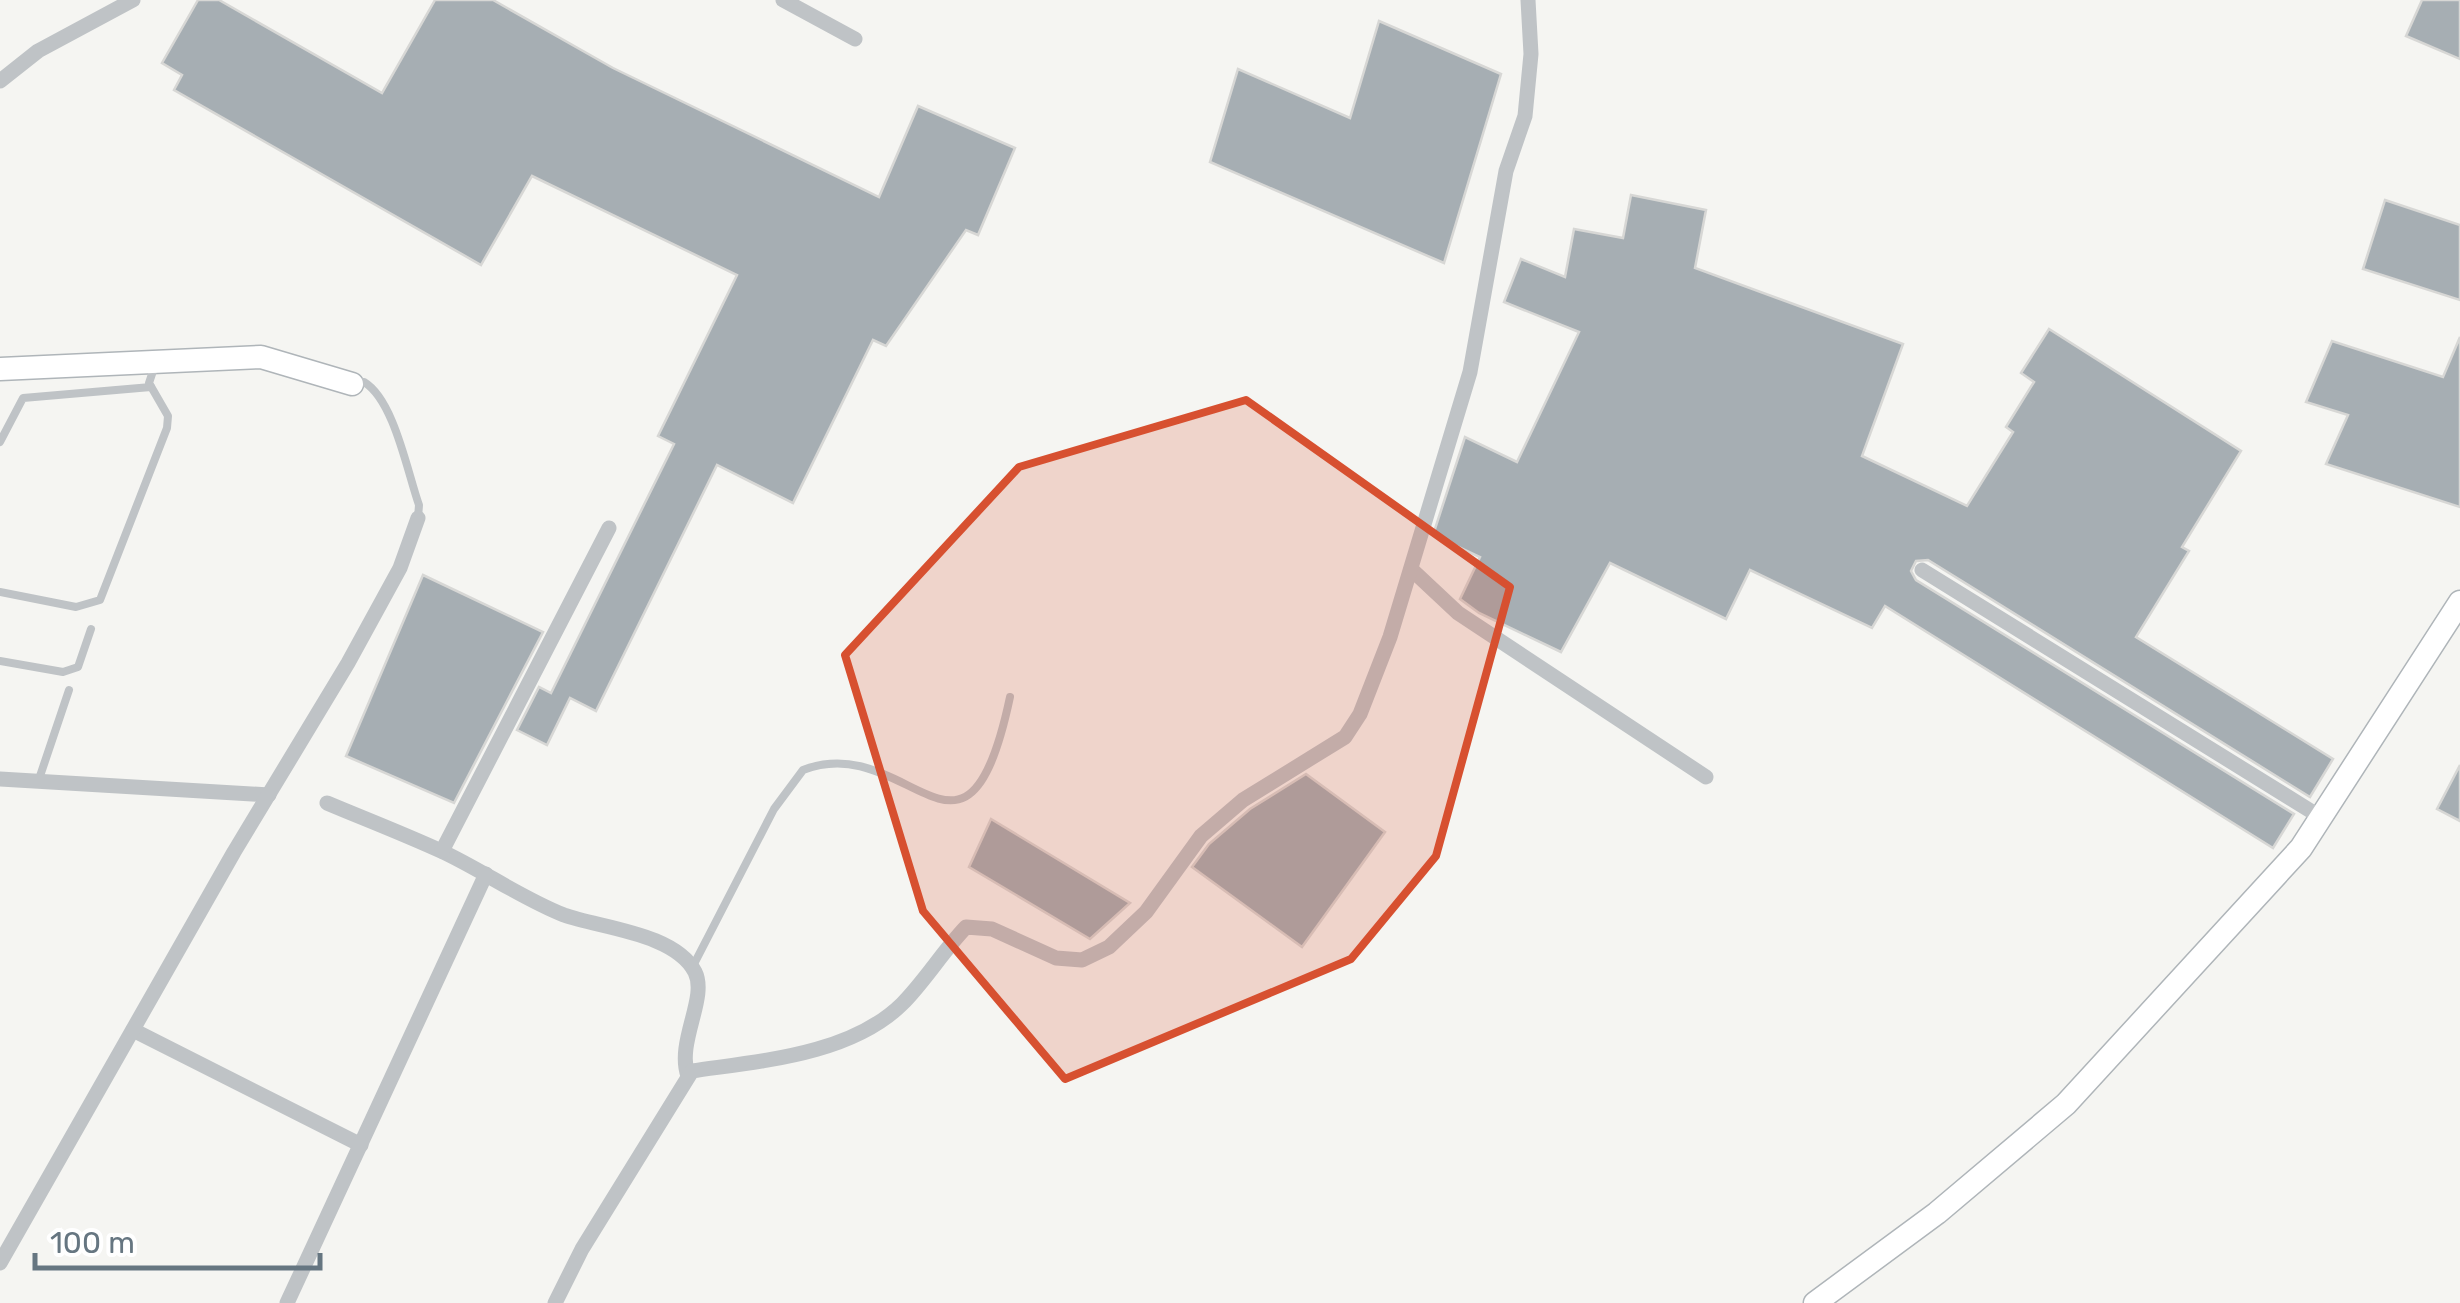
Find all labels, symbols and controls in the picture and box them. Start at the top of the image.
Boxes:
scale bar [35,1208,320,1270]
text: 100 m [50,1225,135,1261]

